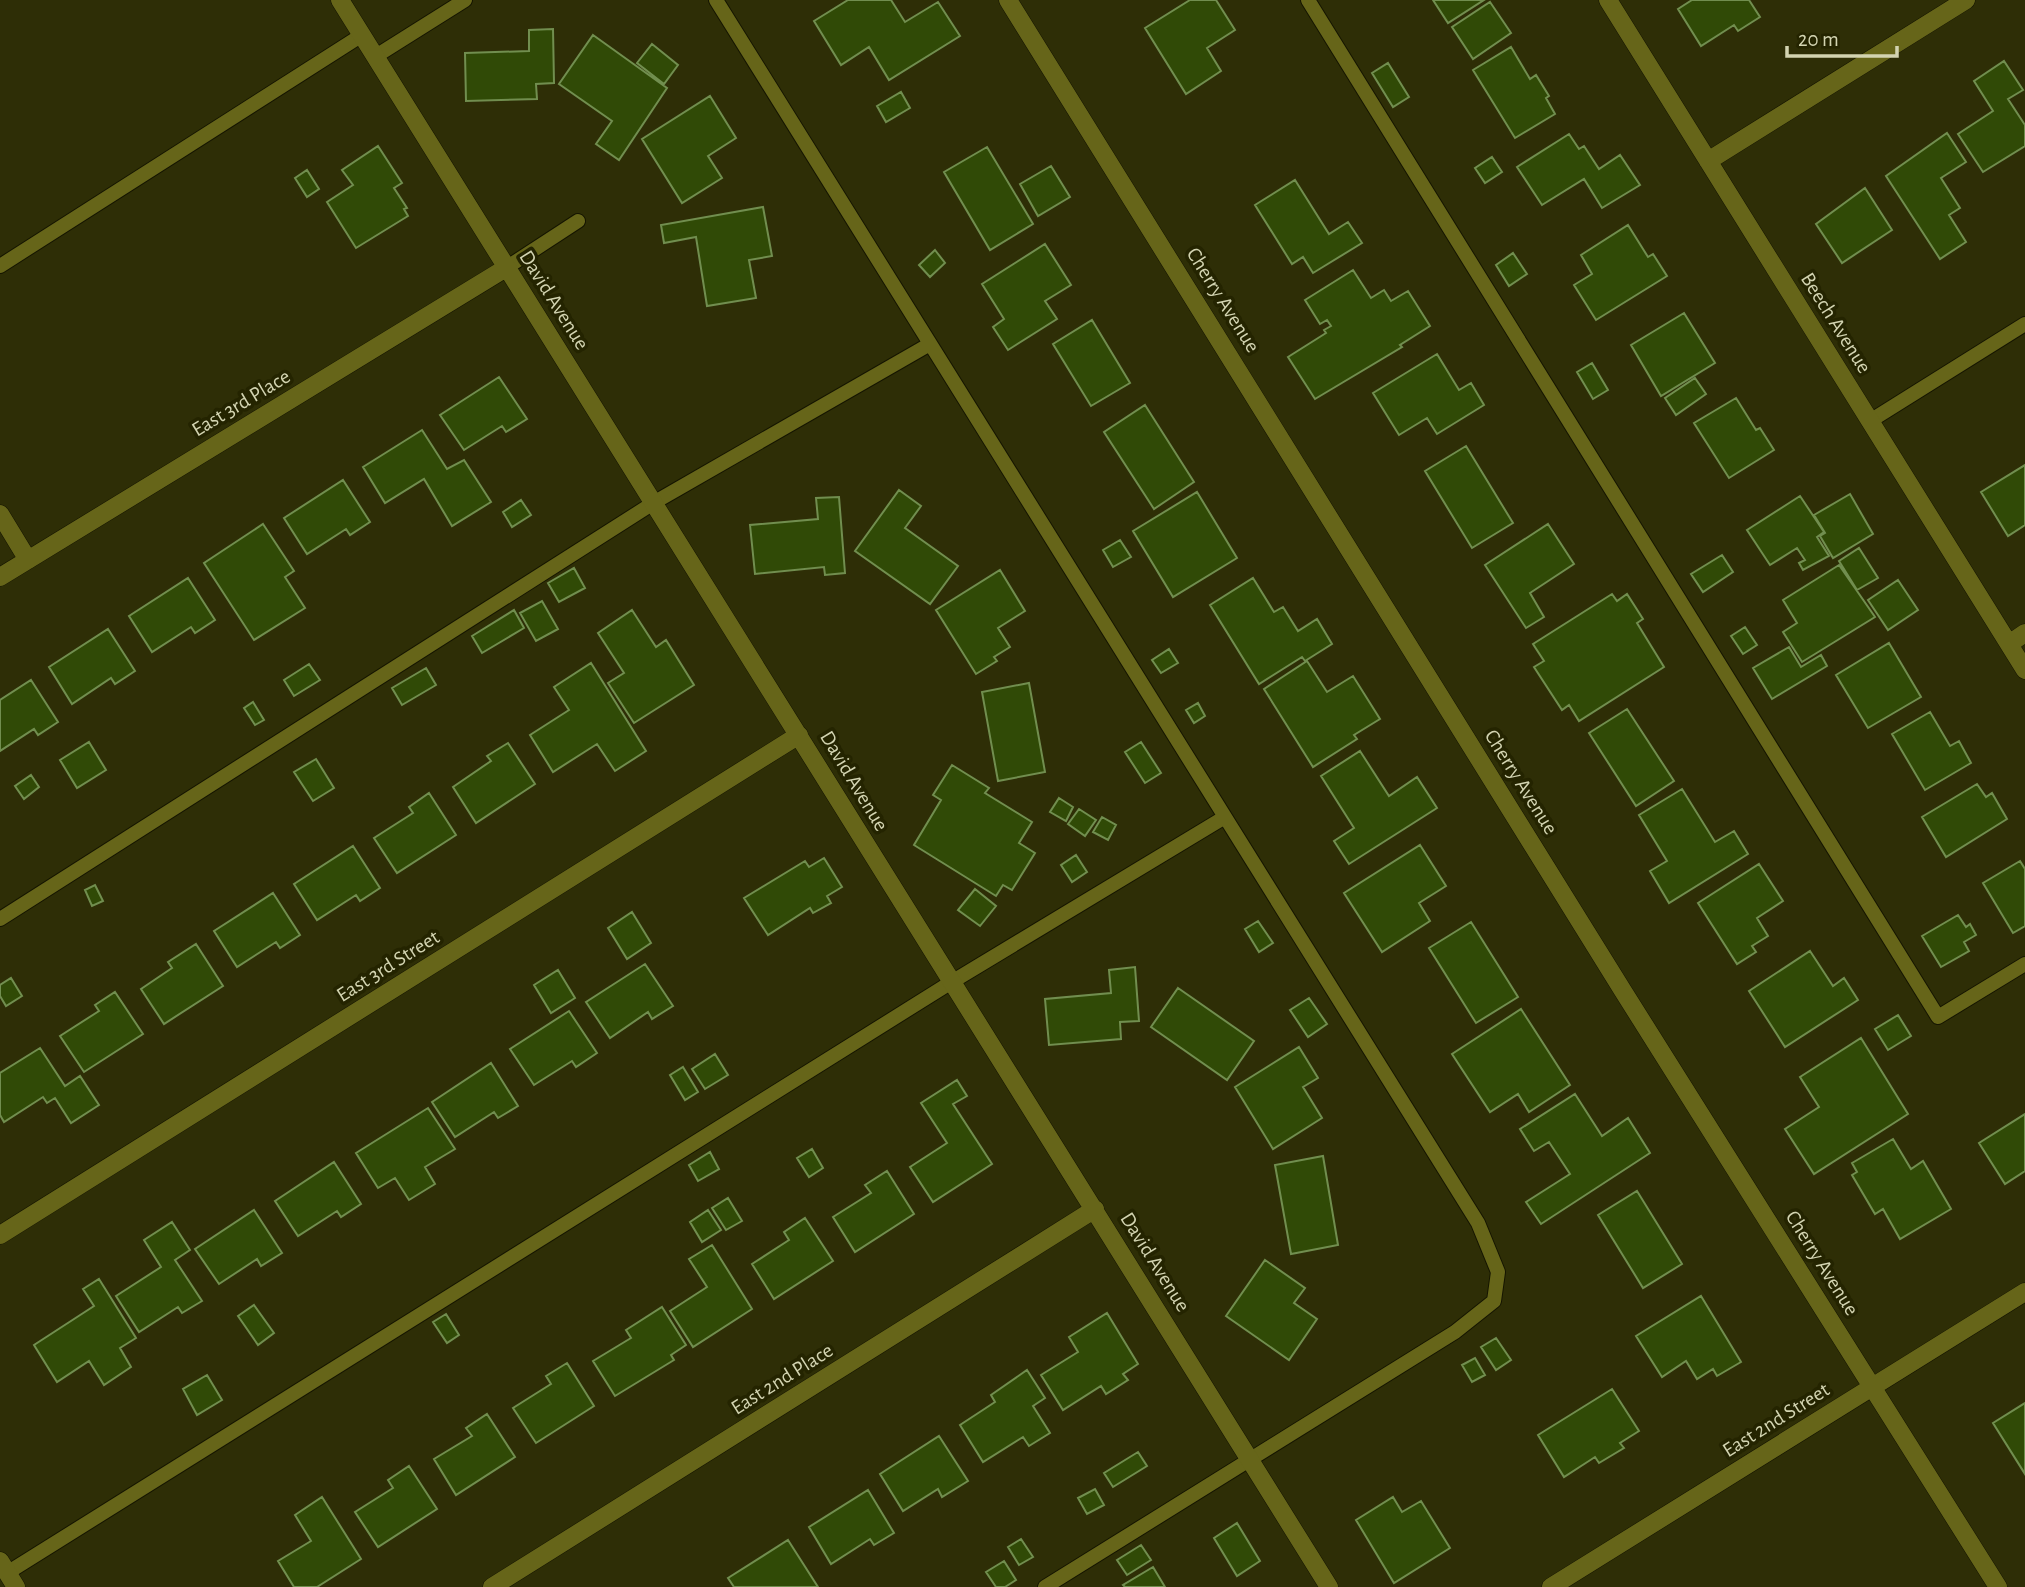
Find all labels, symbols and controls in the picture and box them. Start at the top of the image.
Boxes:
scale bar [1787,14,1897,58]
text: 20 m [1798,29,1839,50]
street label: Cherry Avenue [1183,244,1263,356]
street label: David Avenue [515,247,593,353]
street label: Beech Avenue [1797,269,1875,377]
street label: East 3rd Place [188,366,294,440]
street label: Cherry Avenue [1481,726,1561,838]
street label: David Avenue [816,727,892,835]
street label: East 3rd Street [333,926,443,1006]
street label: Cherry Avenue [1782,1207,1862,1319]
street label: David Avenue [1116,1209,1194,1315]
street label: East 2nd Place [727,1339,837,1419]
street label: East 2nd Street [1719,1379,1833,1461]

